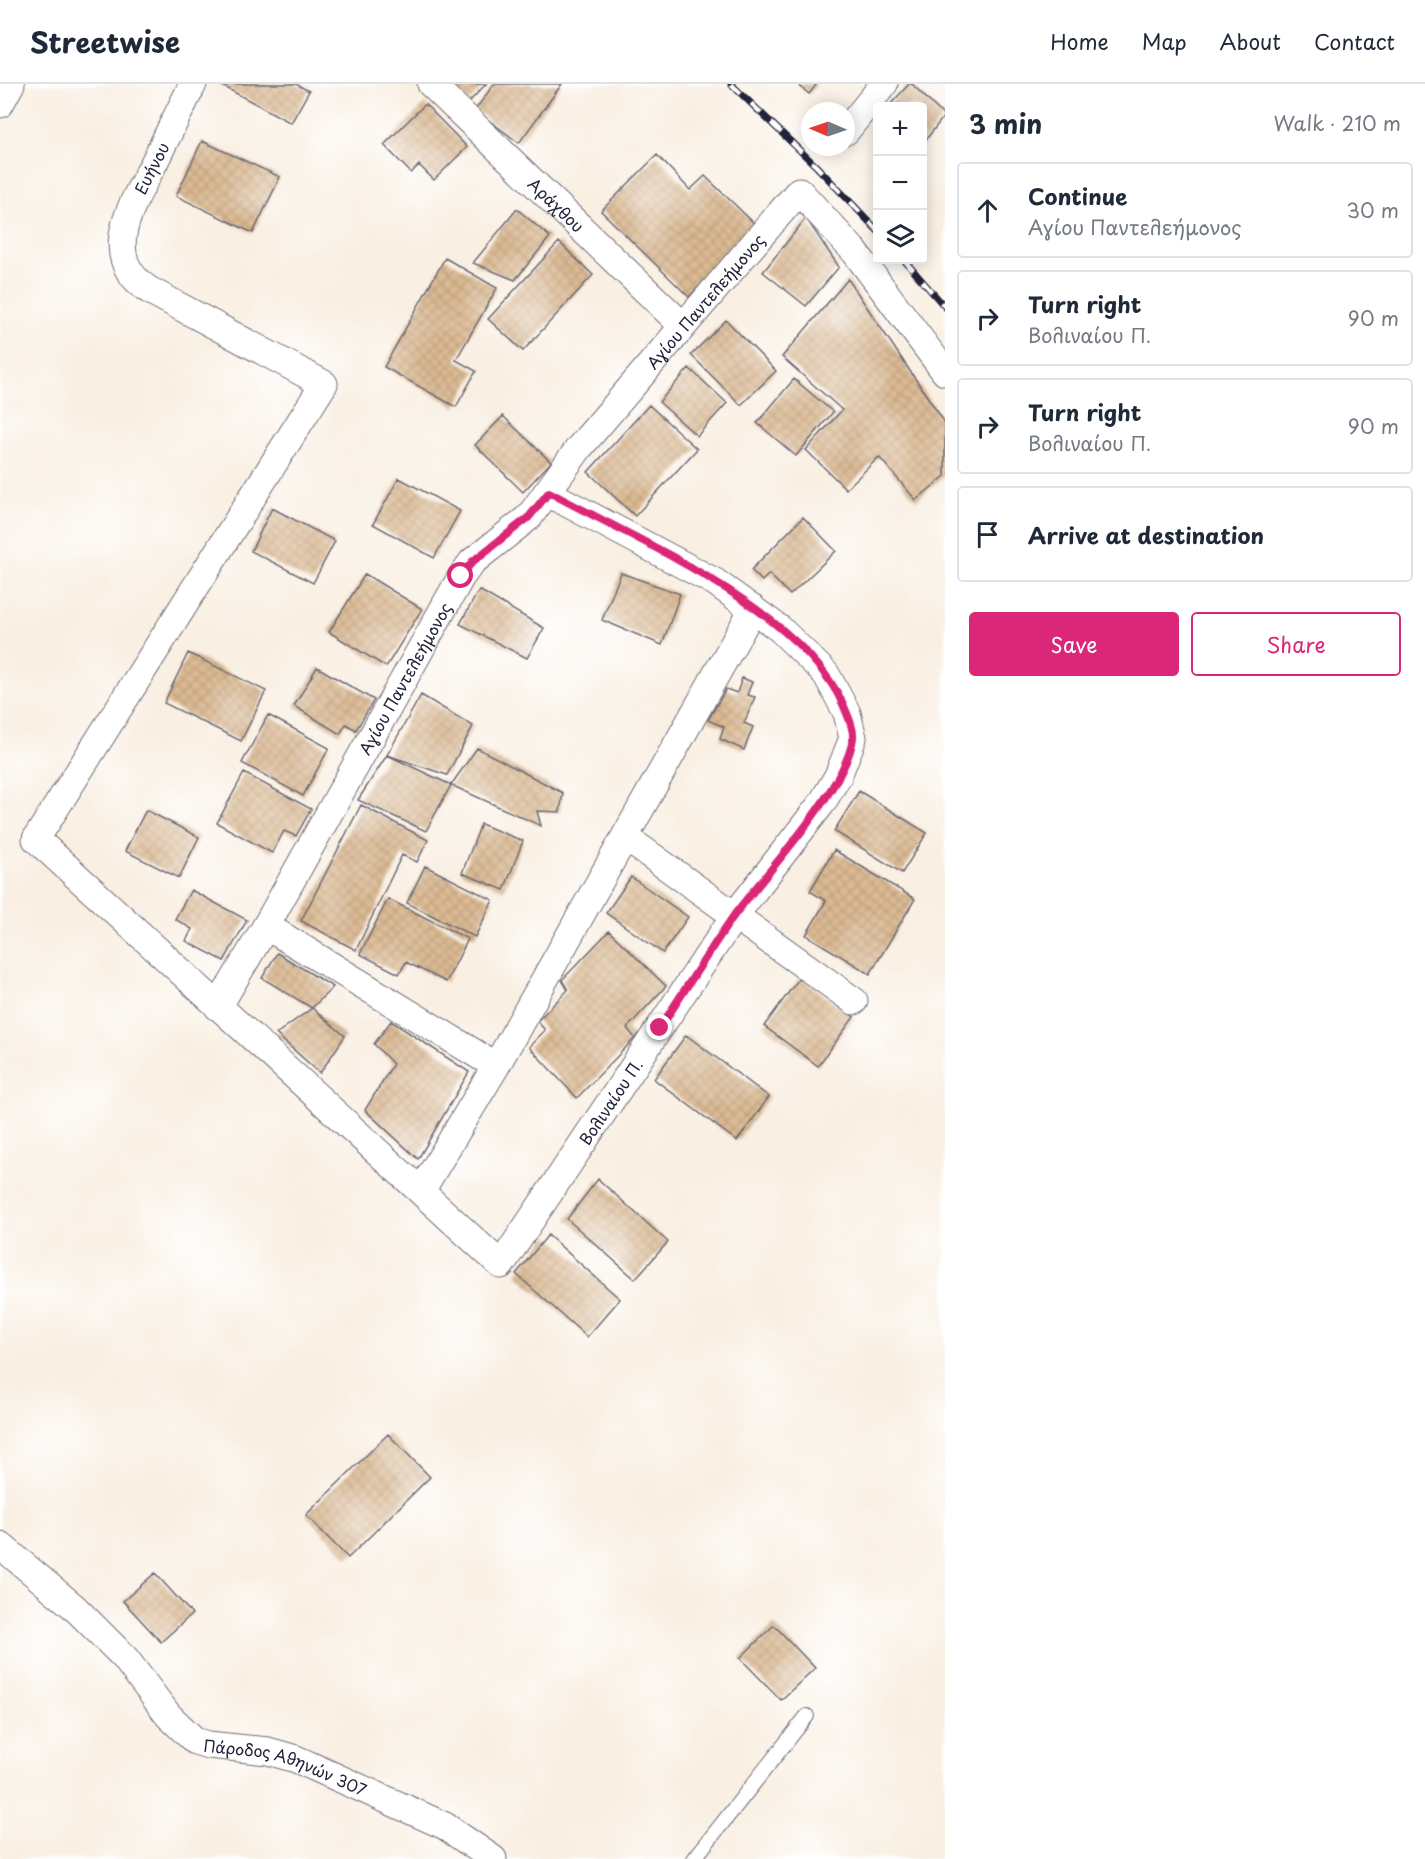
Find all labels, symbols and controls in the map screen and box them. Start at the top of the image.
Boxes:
text: Streetwise [30,20,180,63]
text: Home [1050,25,1109,57]
text: Map [1142,25,1187,57]
text: About [1220,25,1281,57]
text: Contact [1314,25,1395,57]
north arrow [801,102,855,156]
map controls [873,102,927,264]
button: + [873,102,927,156]
text: 3 min [969,104,1042,143]
text: Walk · 210 m [1274,108,1401,138]
street label: Ευήνου [128,138,174,198]
button: − [873,156,927,210]
street label: Αράχθου [523,172,590,237]
text: Continue [1028,179,1127,212]
icon: ahead [971,194,1004,227]
text: 30 m [1346,195,1399,225]
button: layers [873,210,927,264]
text: Αγίου Παντελεήμονος [1028,212,1241,242]
street label: Αγίου Παντελεήμονος [640,228,770,374]
text: Turn right [1028,287,1141,320]
icon: right [971,302,1004,335]
text: 90 m [1348,303,1399,333]
text: Βολιναίου Π. [1028,320,1151,350]
text: Turn right [1028,395,1141,428]
icon: right [971,410,1004,443]
text: 90 m [1348,411,1399,441]
text: Βολιναίου Π. [1028,428,1151,458]
icon: arrive [971,518,1004,551]
text: Arrive at destination [1028,518,1264,551]
route start [447,562,473,588]
street label: Αγίου Παντελεήμονος [352,598,457,759]
button: Save [969,612,1179,676]
button: Share [1191,612,1401,676]
route end [646,1014,672,1040]
street label: Βολιναίου Π. [573,1054,648,1149]
street label: Πάροδος Αθηνών 307 [202,1733,371,1801]

